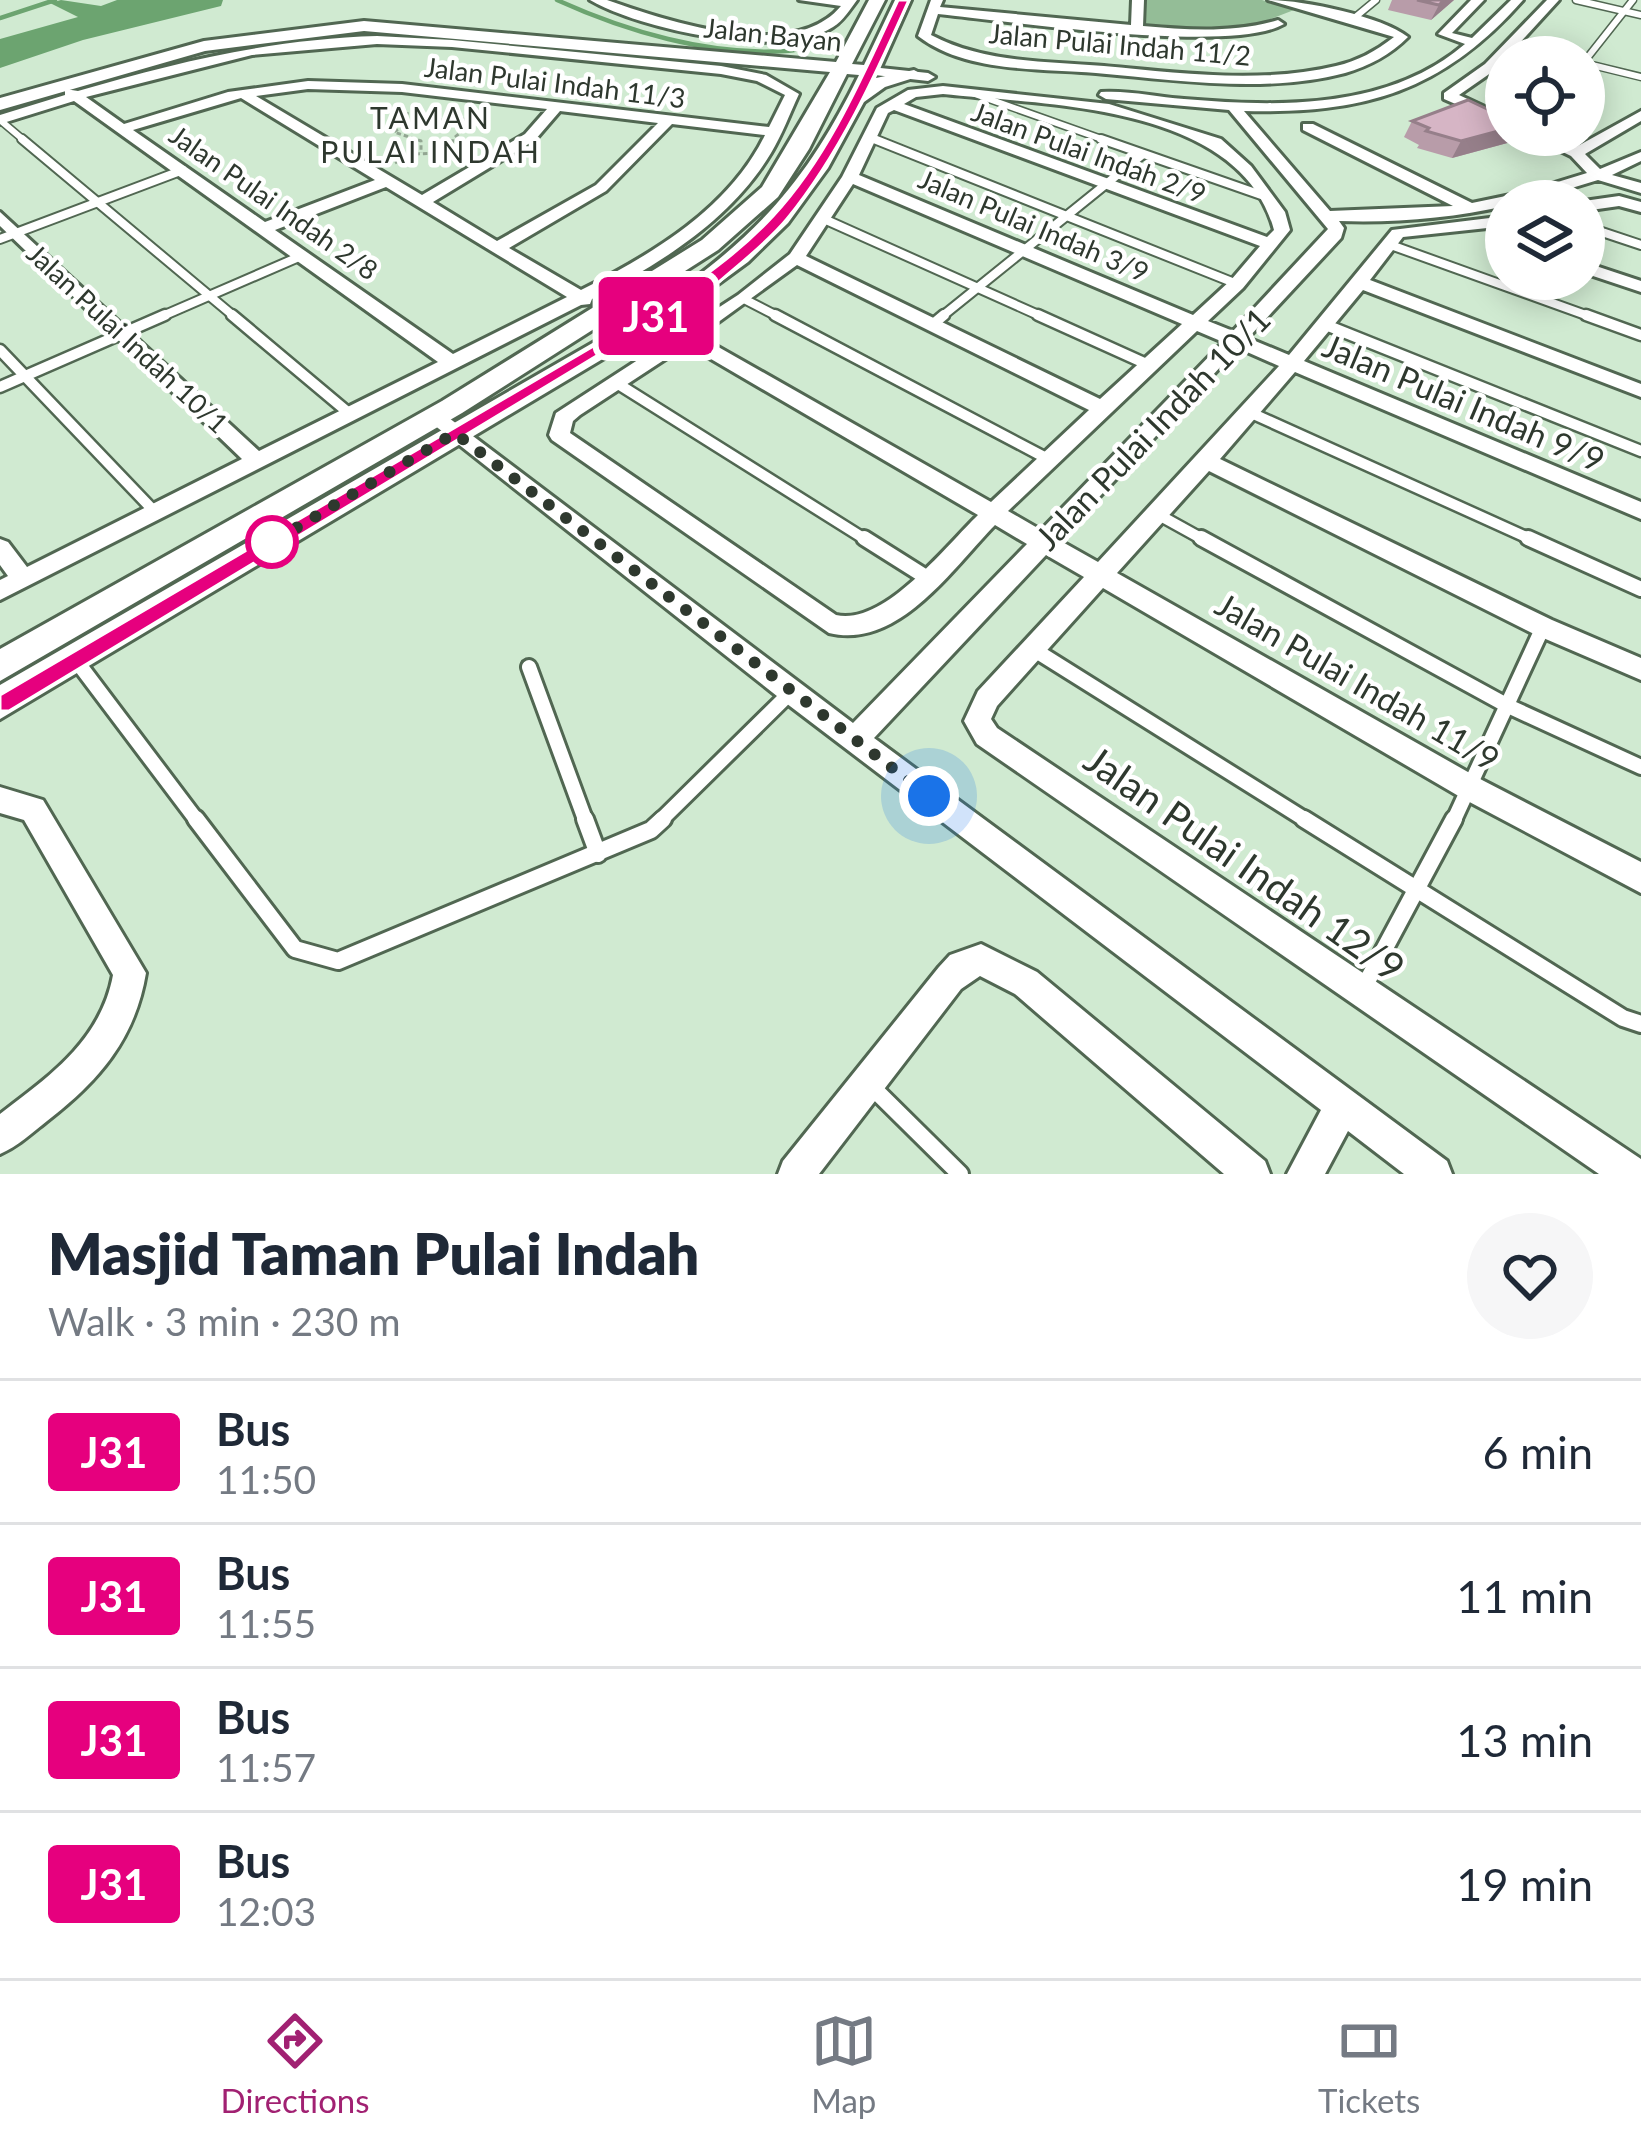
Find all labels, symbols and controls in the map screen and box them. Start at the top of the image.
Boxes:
street label: Jalan Bayan [702,10,844,58]
street label: Jalan Pulai Indah 11/2 [988,16,1252,72]
map controls [1485,36,1605,300]
button: locate [1485,36,1605,156]
street label: Jalan Pulai Indah 11/3 [423,50,687,114]
street label: Jalan Pulai Indah 2/9 [967,94,1211,210]
district label: TAMAN PULAI INDAH [320,99,542,169]
street label: Jalan Pulai Indah 2/8 [163,118,385,286]
street label: Jalan Pulai Indah 3/9 [914,162,1154,288]
button: layers [1485,180,1605,300]
street label: Jalan Pulai Indah 10/1 [21,236,235,440]
line badge: J31 [587,277,725,355]
text: J31 [623,291,689,341]
street label: Jalan Pulai Indah 10/1 [1026,299,1278,557]
street label: Jalan Pulai Indah 9/9 [1317,325,1611,479]
unlabelled marker [247,517,297,567]
street label: Jalan Pulai Indah 11/9 [1209,583,1507,779]
street label: Jalan Pulai Indah 12/9 [1077,735,1413,991]
your location [899,766,959,826]
button: heart [1467,1213,1593,1339]
text: Masjid Taman Pulai Indah [48,1219,699,1287]
text: Walk · 3 min · 230 m [48,1298,401,1344]
text: Bus [216,1402,290,1456]
text: 6 min [1482,1425,1593,1479]
text: J31 [81,1427,147,1477]
text: 11:50 [216,1456,316,1502]
text: Bus [216,1546,290,1600]
text: 11 min [1456,1569,1593,1623]
text: J31 [81,1571,147,1621]
text: 11:55 [216,1600,316,1646]
text: Bus [216,1690,290,1744]
text: 13 min [1456,1713,1593,1767]
text: J31 [81,1715,147,1765]
text: 11:57 [216,1744,316,1790]
text: Bus [216,1834,290,1888]
text: 19 min [1456,1857,1593,1911]
text: J31 [81,1859,147,1909]
text: 12:03 [216,1888,316,1934]
tab: Directions [221,2008,370,2120]
tab: Map [811,2008,877,2120]
tab: Tickets [1318,2008,1420,2120]

